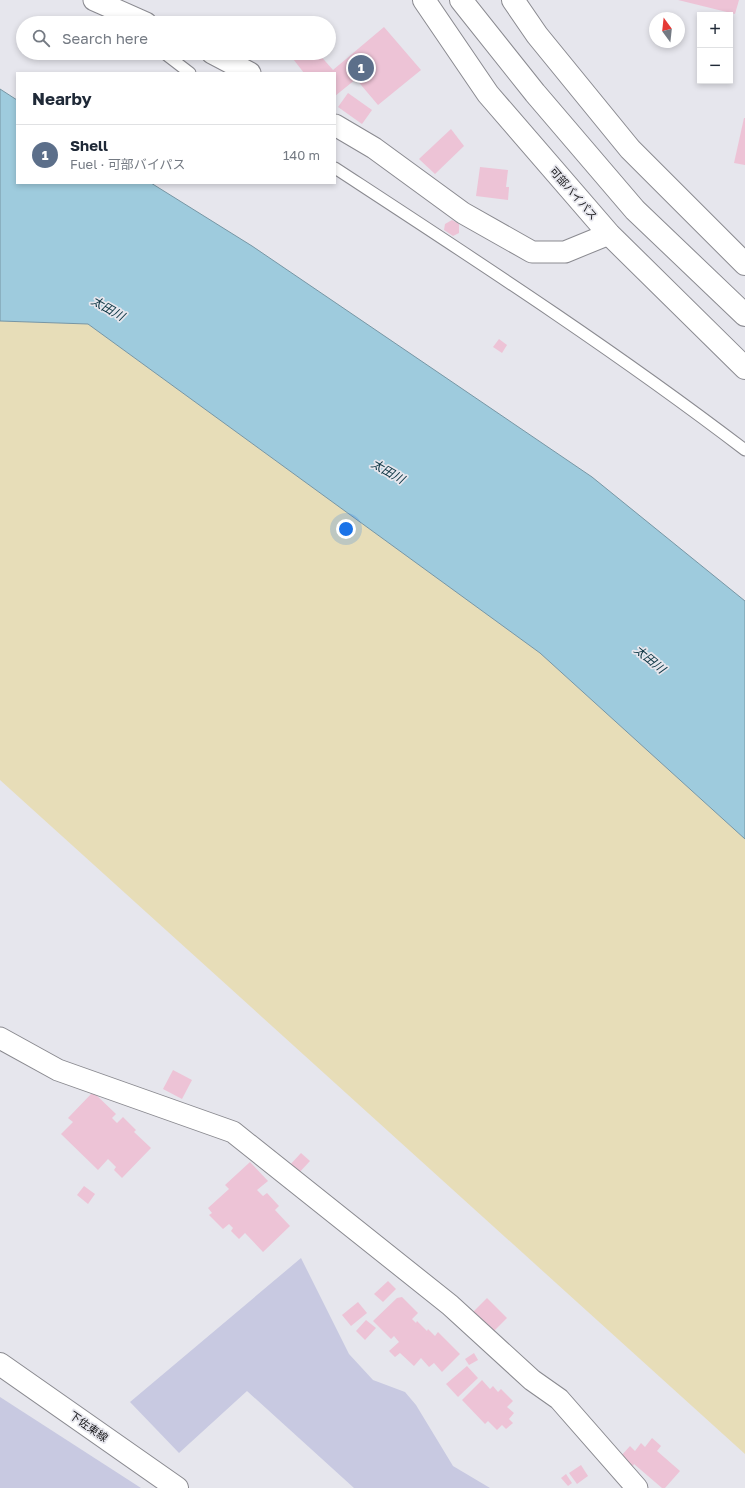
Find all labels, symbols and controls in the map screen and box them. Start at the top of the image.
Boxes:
north arrow [649,12,685,48]
map controls [697,12,733,84]
button: + [697,12,733,48]
search box [16,16,336,60]
icon: search [30,27,52,49]
text: Search here [62,29,148,47]
button: − [697,48,733,84]
pin: 1 [348,53,374,83]
text: Nearby [32,88,92,109]
text: Shell [70,136,108,154]
text: 1 [42,147,48,163]
text: 140 m [283,147,320,163]
text: Fuel · 可部バイパス [70,156,185,172]
street label: 可部バイパス [548,164,600,222]
water label: 太田川 [89,293,129,324]
water label: 太田川 [369,456,409,487]
your location [336,519,356,539]
water label: 太田川 [631,642,670,678]
street label: 下佐東線 [67,1408,111,1444]

